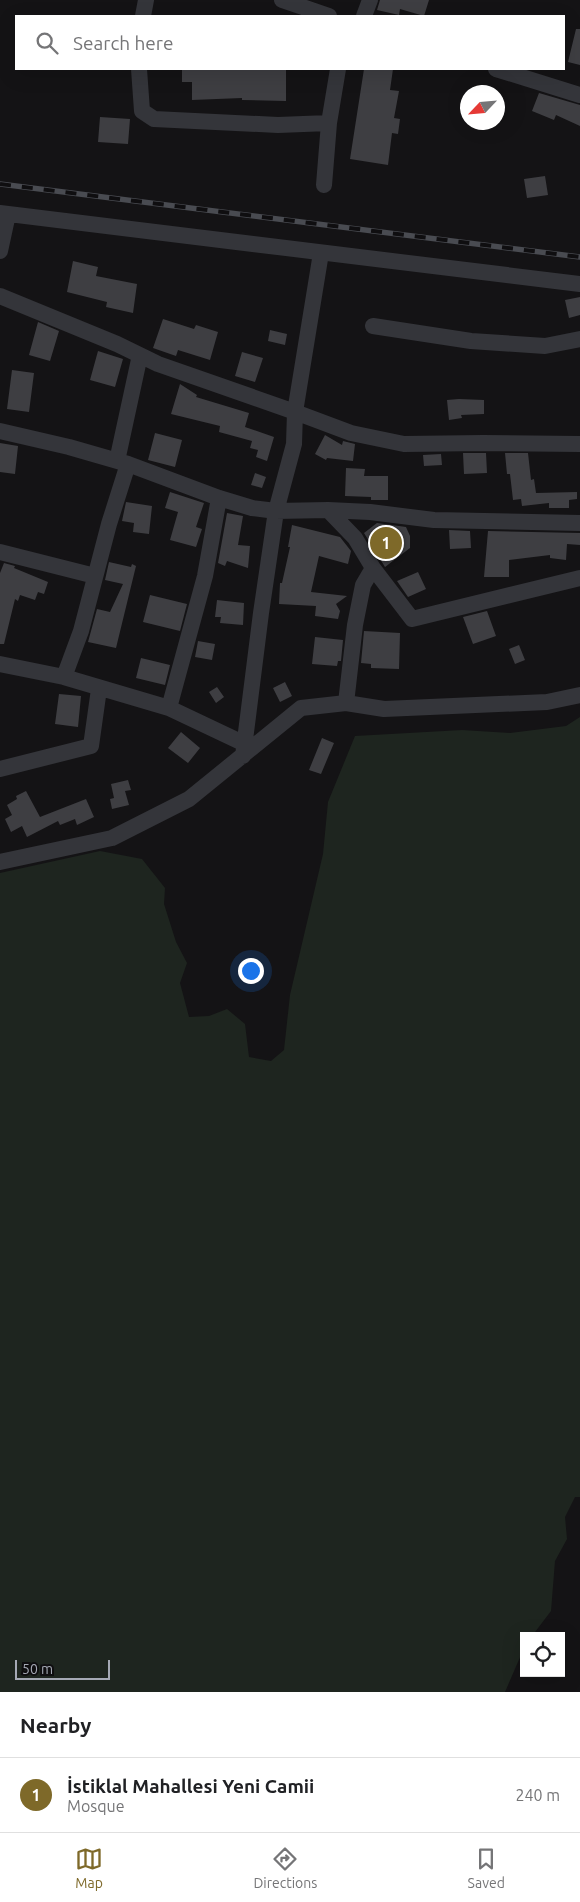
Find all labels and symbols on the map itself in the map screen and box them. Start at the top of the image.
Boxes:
north arrow [460,85,505,130]
pin: 1 [370,524,402,562]
your location [238,958,264,984]
scale bar [15,1657,110,1680]

